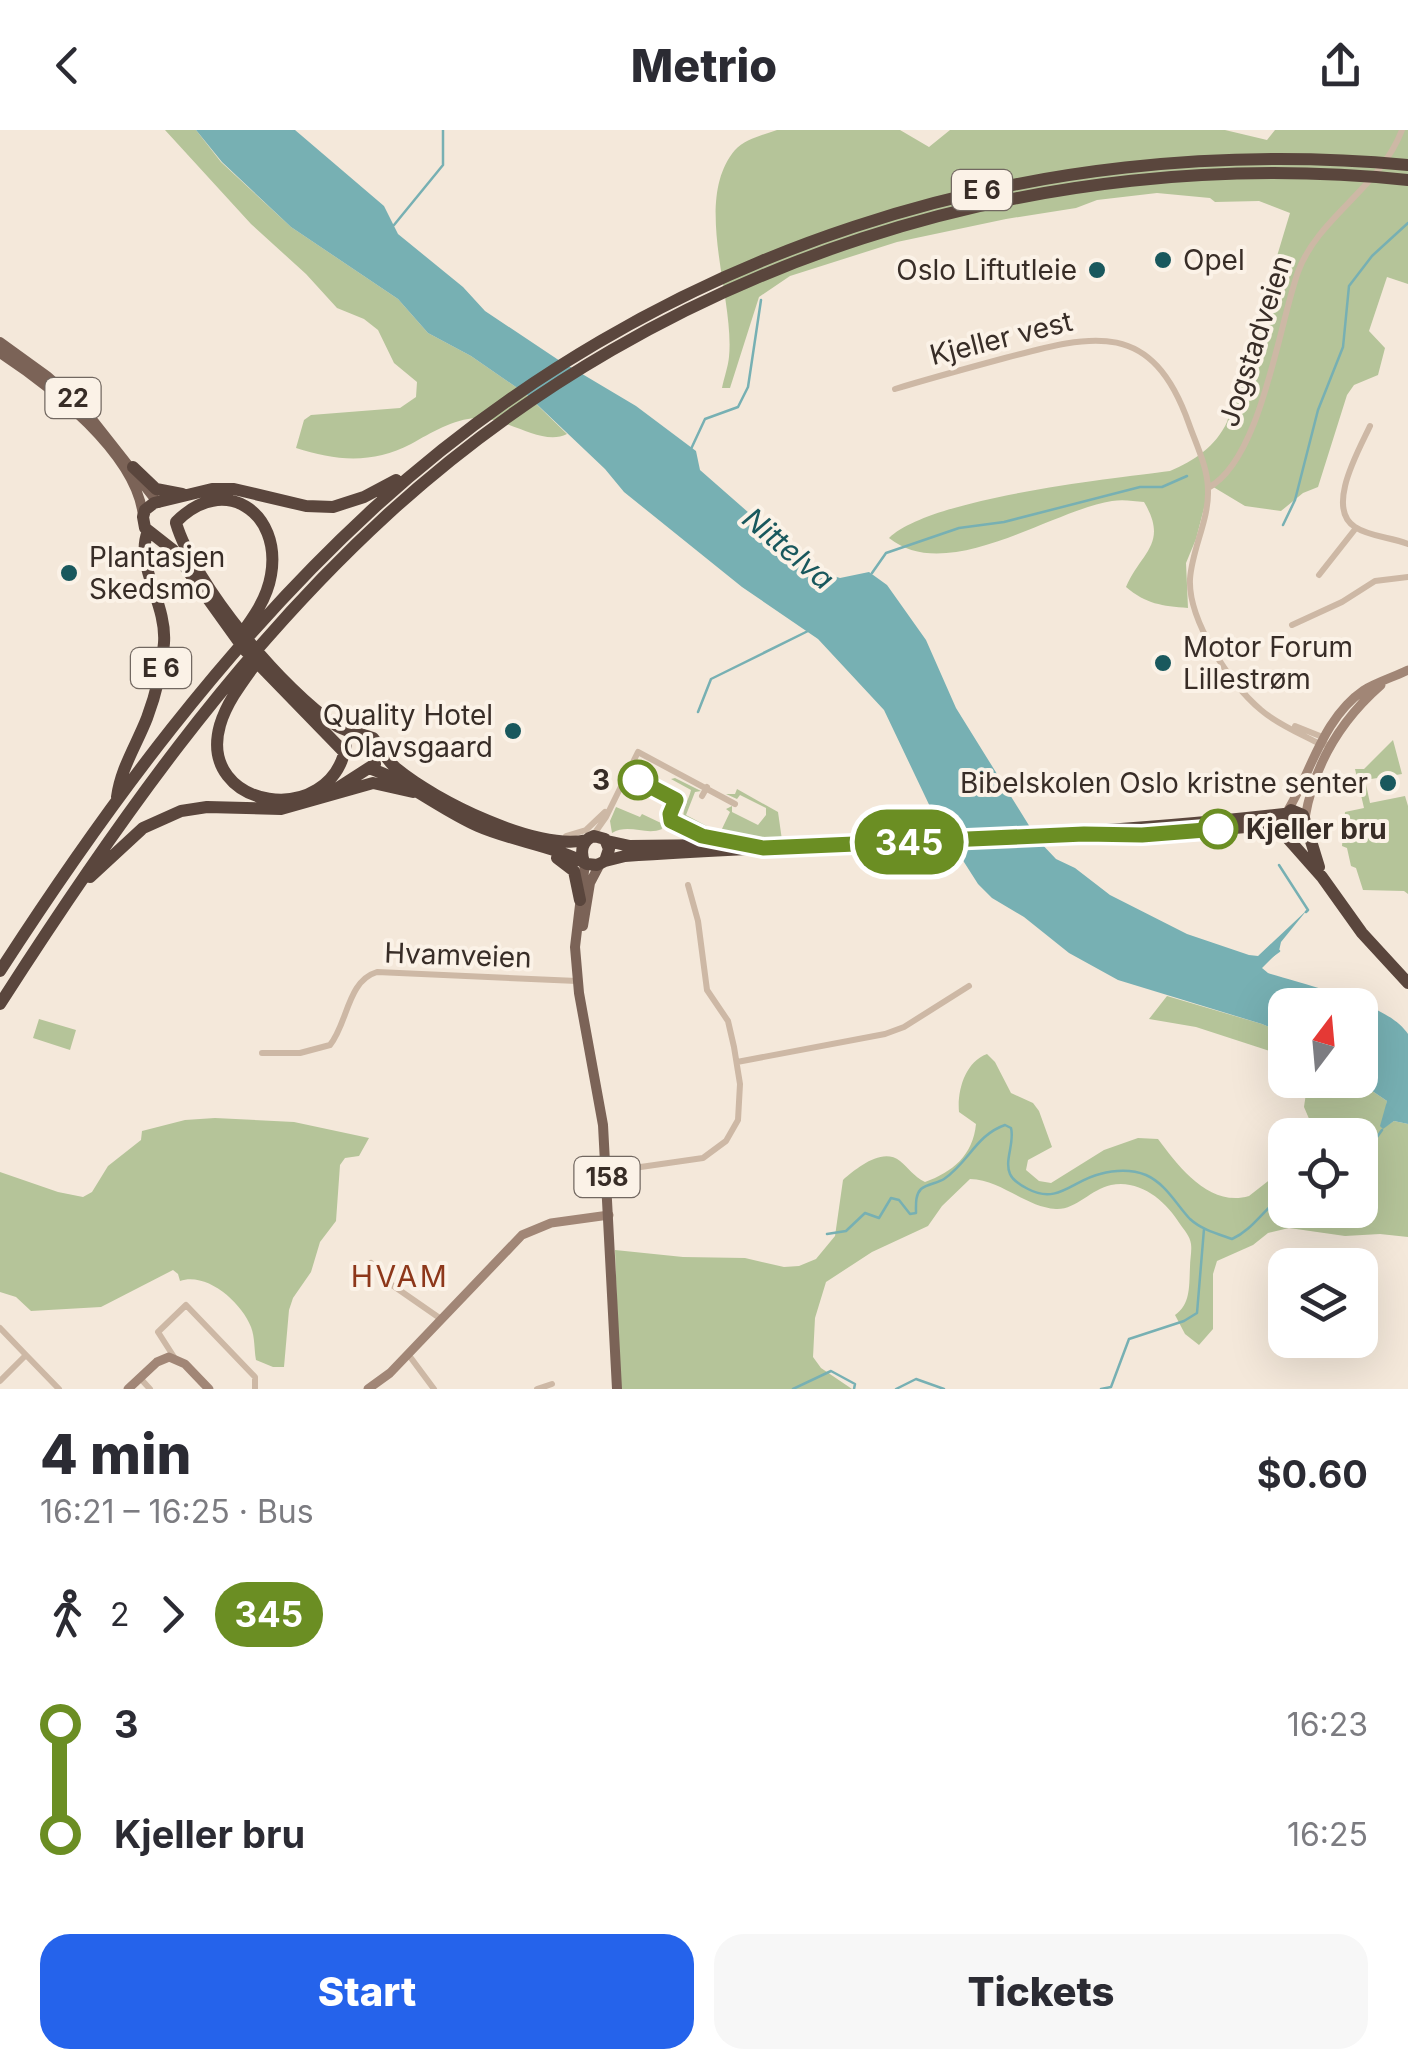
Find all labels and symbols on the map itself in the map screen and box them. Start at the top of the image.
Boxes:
road number: E 6 [952,170,1012,210]
place label: Opel [1183,243,1245,277]
marker: Opel [1152,249,1174,271]
street label: Jogstadveien [1211,251,1299,431]
place label: Oslo Liftutleie [896,253,1077,287]
marker: Oslo Liftutleie [1086,259,1108,281]
street label: Kjeller vest [926,304,1076,372]
road number: 22 [46,378,100,418]
water label: Nittelva [736,500,842,597]
place label: Plantasjen Skedsmo [89,540,225,606]
marker: Plantasjen Skedsmo [58,562,80,584]
place label: Motor Forum Lillestrøm [1183,630,1353,696]
road number: E 6 [131,648,191,688]
marker: Motor Forum Lillestrøm [1152,652,1174,674]
place label: Quality Hotel Olavsgaard [323,698,493,764]
marker: Quality Hotel Olavsgaard [502,720,524,742]
marker: 3 [619,761,657,799]
place label: 3 [592,763,610,797]
place label: Bibelskolen Oslo kristne senter [960,766,1368,800]
marker: Bibelskolen Oslo kristne senter [1377,772,1399,794]
line badge: 345 [852,810,966,874]
marker: Kjeller bru [1199,810,1237,848]
place label: Kjeller bru [1246,812,1387,846]
street label: Hvamveien [384,935,532,975]
north arrow [1268,988,1378,1098]
road number: 158 [574,1157,640,1197]
district label: HVAM [351,1258,449,1294]

